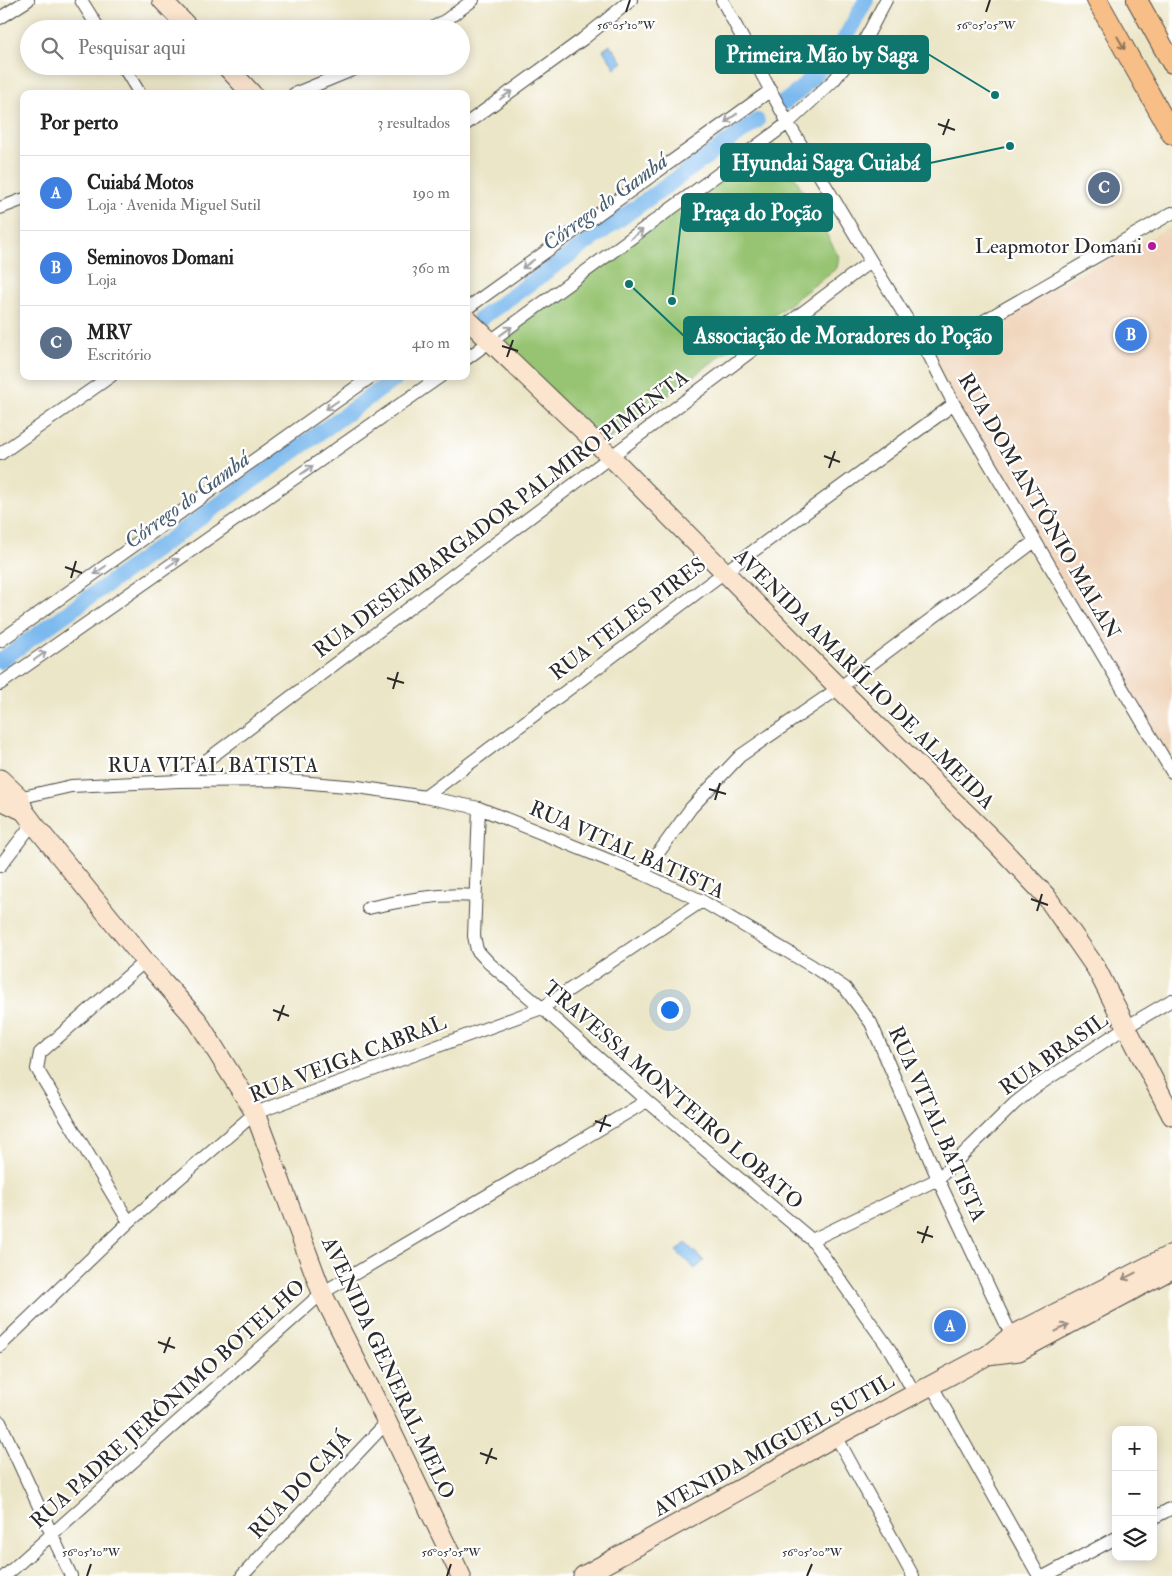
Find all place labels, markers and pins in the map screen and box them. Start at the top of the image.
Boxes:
callout: Primeira Mão by Saga [716,36,928,73]
callout: Hyundai Saga Cuiabá [721,144,930,181]
pin: C [1088,169,1120,207]
callout: Praça do Poção [682,194,832,231]
place label: Leapmotor Domani [975,233,1142,260]
marker: Leapmotor Domani [1146,240,1158,252]
pin: B [1115,316,1147,354]
callout: Associação de Moradores do Poção [684,317,1002,354]
pin: A [934,1307,966,1345]

